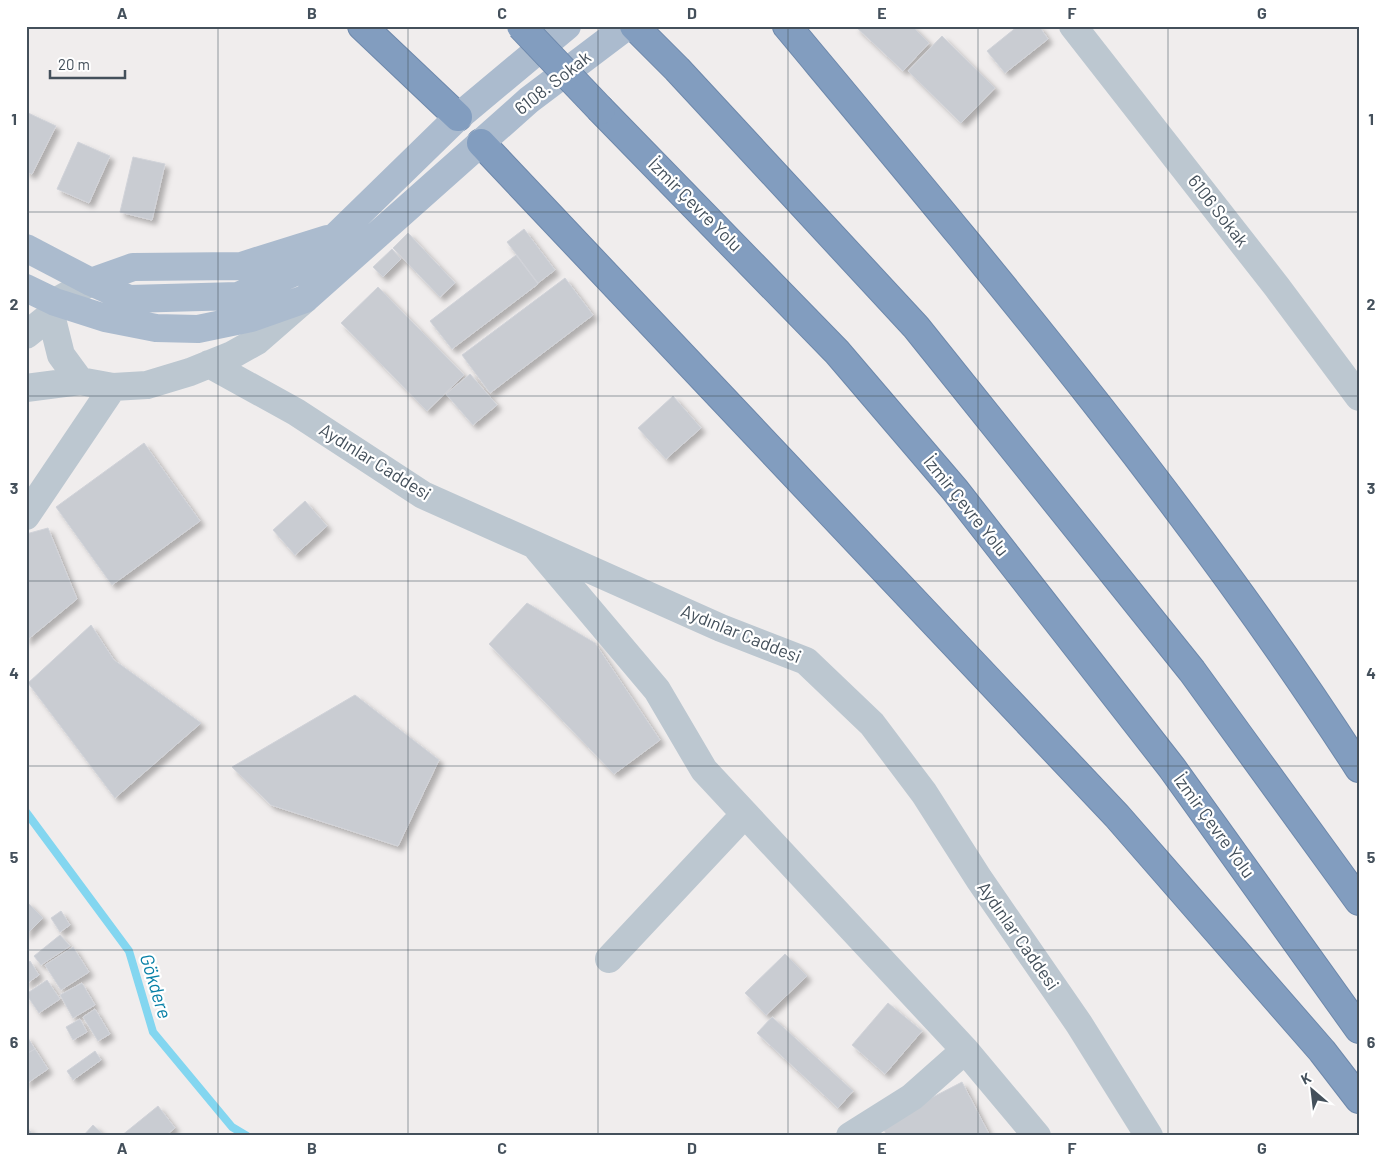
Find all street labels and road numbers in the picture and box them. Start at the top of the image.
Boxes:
street label: 6108. Sokak [510,46,595,119]
street label: İzmir Çevre Yolu [644,153,747,256]
street label: 6106 Sokak [1184,170,1254,251]
street label: Aydınlar Caddesi [316,418,435,504]
street label: İzmir Çevre Yolu [919,450,1014,560]
street label: Aydınlar Caddesi [678,599,805,667]
street label: İzmir Çevre Yolu [1170,769,1260,882]
street label: Aydınlar Caddesi [973,877,1064,994]

